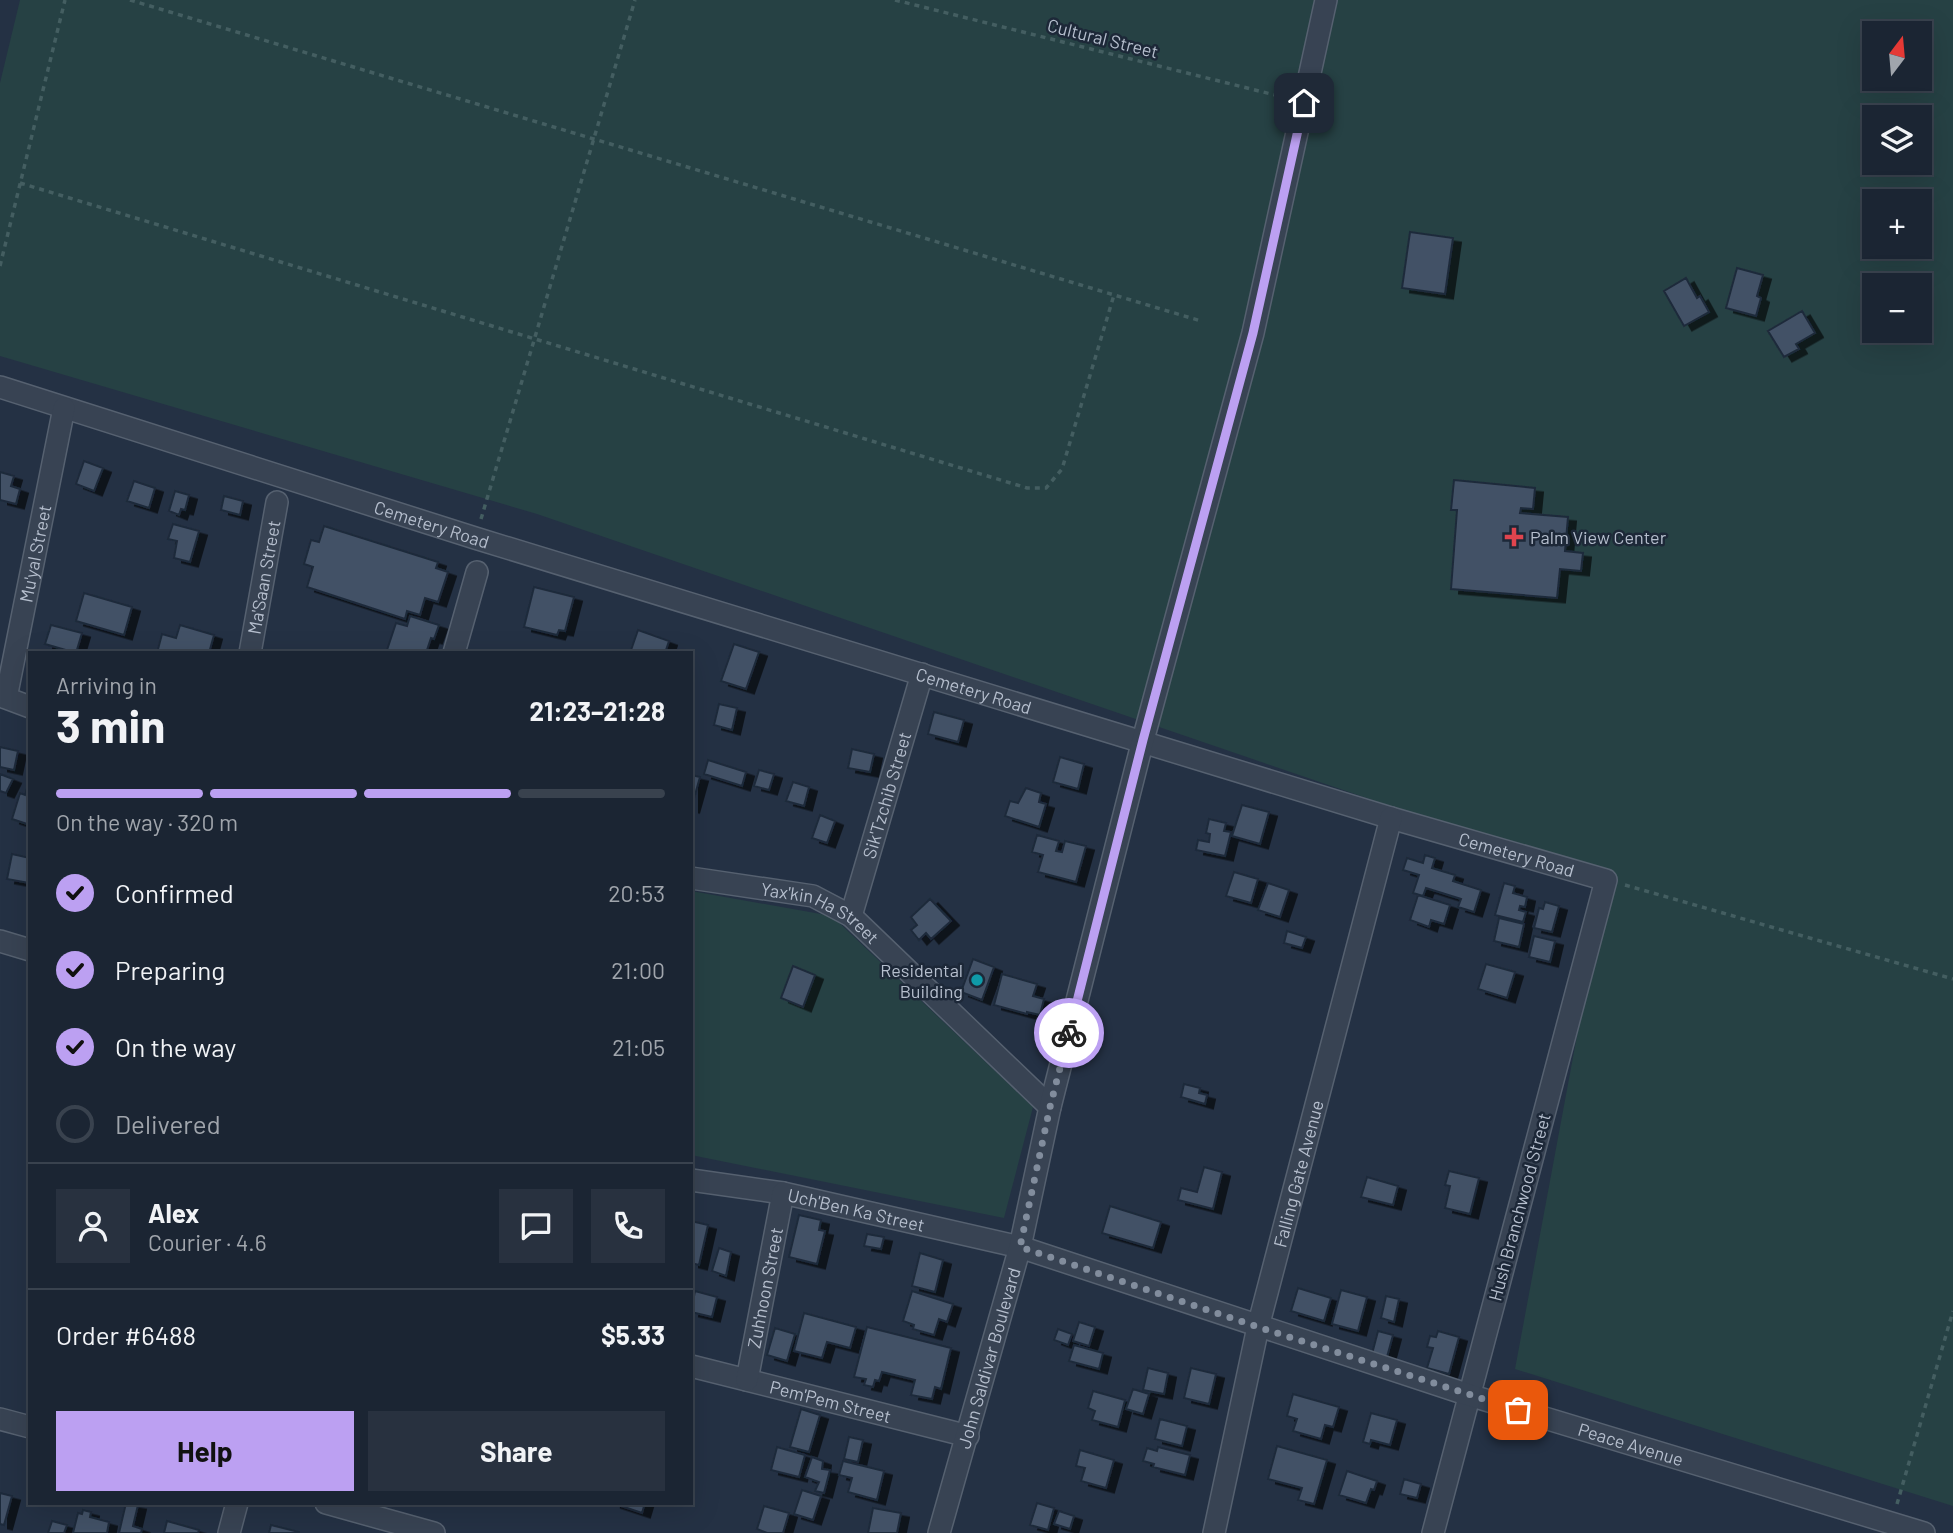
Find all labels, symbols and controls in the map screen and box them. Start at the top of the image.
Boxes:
street label: Cultural Street [1045,14,1161,62]
north arrow [1862,21,1932,91]
map controls [1862,21,1932,343]
pin [1274,73,1334,133]
icon: home [1285,84,1323,122]
button: layers [1862,105,1932,175]
button: + [1862,189,1932,259]
button: − [1862,273,1932,343]
street label: Cemetery Road [371,496,492,553]
street label: Mu'yal Street [14,503,55,604]
street label: Ma'Saan Street [243,518,285,636]
place label: Palm View Center [1530,526,1667,548]
marker: Palm View Center [1504,527,1524,547]
street label: Cemetery Road [913,662,1034,718]
text: Arriving in [56,671,157,699]
text: 21:23–21:28 [530,695,665,726]
text: 3 min [56,697,165,752]
street label: Sik'Tzchib Street [857,729,915,861]
text: On the way · 320 m [56,808,238,836]
street label: Cemetery Road [1456,827,1577,881]
icon: check [56,874,94,912]
text: Confirmed [115,877,234,908]
street label: Yax'kin Ha Street [759,877,884,948]
text: 20:53 [608,879,665,907]
icon: check [56,951,94,989]
text: Preparing [115,954,225,985]
text: 21:00 [611,956,665,984]
place label: Residental Building [880,959,963,1002]
marker: Residental Building [969,972,985,988]
courier [1034,998,1104,1068]
icon: bike [1050,1014,1088,1052]
icon: check [56,1028,94,1066]
text: On the way [115,1031,236,1062]
text: 21:05 [612,1033,665,1061]
street label: Falling Gate Avenue [1268,1098,1328,1250]
text: Delivered [115,1108,221,1139]
street label: Hush Branchwood Street [1483,1111,1555,1303]
street label: Uch'Ben Ka Street [786,1183,927,1236]
button: person [56,1189,130,1263]
button: chat [499,1189,573,1263]
button: phone [591,1189,665,1263]
text: Alex [148,1197,199,1228]
street label: Zuh'noon Street [742,1226,787,1350]
text: Courier · 4.6 [148,1228,267,1256]
street label: John Saldivar Boulevard [952,1265,1025,1451]
text: Order #6488 [56,1319,196,1350]
text: $5.33 [601,1319,665,1350]
street label: Pem'Pem Street [768,1375,894,1427]
pin [1488,1380,1548,1440]
icon: bag [1499,1391,1537,1429]
button: Help [56,1411,354,1491]
button: Share [368,1411,665,1491]
street label: Peace Avenue [1576,1418,1686,1470]

